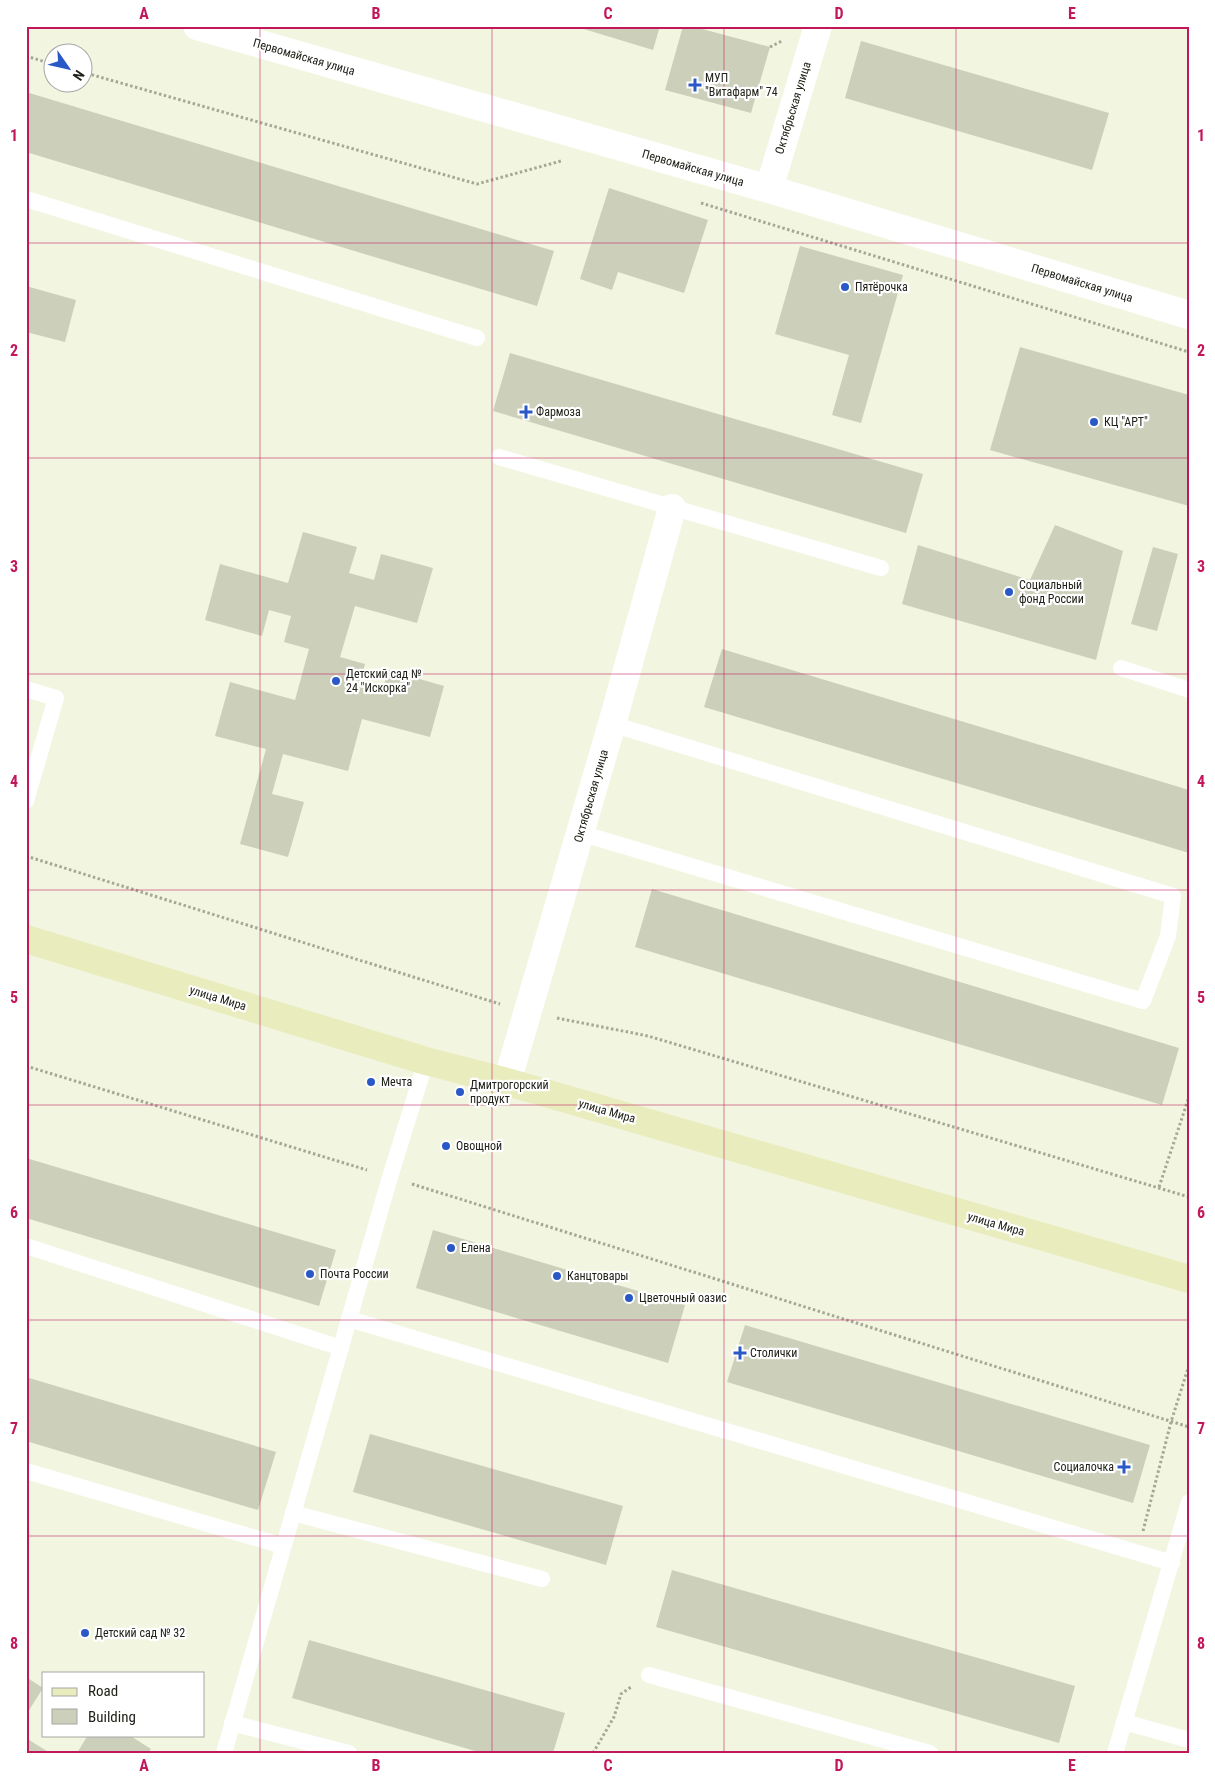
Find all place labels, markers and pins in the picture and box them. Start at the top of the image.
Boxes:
place label: МУП "Витафарм" 74 [705,71,778,99]
marker: МУП "Витафарм" 74 [689,79,701,91]
place label: Пятёрочка [855,280,908,294]
marker: Пятёрочка [839,281,851,293]
place label: Фармоза [536,405,581,419]
marker: Фармоза [520,406,532,418]
place label: КЦ "АРТ" [1104,415,1148,429]
marker: КЦ "АРТ" [1088,416,1100,428]
place label: Социальный фонд России [1019,578,1084,606]
marker: Социальный фонд России [1003,586,1015,598]
place label: Детский сад № 24 "Искорка" [346,667,422,695]
marker: Детский сад № 24 "Искорка" [330,675,342,687]
place label: Мечта [381,1075,412,1089]
marker: Мечта [365,1076,377,1088]
place label: Дмитрогорский продукт [470,1078,549,1106]
marker: Дмитрогорский продукт [454,1086,466,1098]
place label: Овощной [456,1139,502,1153]
marker: Овощной [440,1140,452,1152]
place label: Елена [461,1241,491,1255]
marker: Елена [445,1242,457,1254]
place label: Почта России [320,1267,389,1281]
marker: Почта России [304,1268,316,1280]
place label: Канцтовары [567,1269,629,1283]
marker: Канцтовары [551,1270,563,1282]
place label: Цветочный оазис [639,1291,727,1305]
marker: Цветочный оазис [623,1292,635,1304]
place label: Столички [750,1346,797,1360]
marker: Столички [734,1347,746,1359]
place label: Социалочка [1054,1460,1114,1474]
marker: Социалочка [1118,1461,1130,1473]
place label: Детский сад № 32 [95,1626,185,1640]
marker: Детский сад № 32 [79,1627,91,1639]

